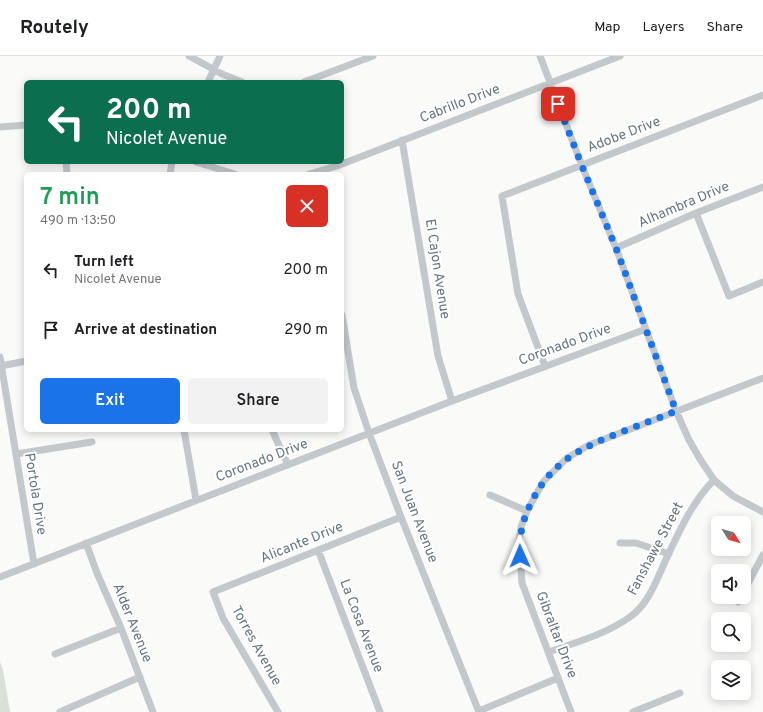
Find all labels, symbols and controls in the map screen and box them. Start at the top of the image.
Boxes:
text: Routely [20,16,89,40]
text: Map [594,19,620,36]
text: Layers [642,19,684,36]
text: Share [706,19,743,36]
street label: Cabrillo Drive [417,81,503,127]
pin [541,87,575,121]
text: 200 m [106,93,192,129]
icon: arrive [547,93,569,115]
icon: left [40,96,92,148]
street label: Adobe Drive [585,113,663,157]
text: Nicolet Avenue [106,128,227,151]
street label: Alhambra Drive [636,178,732,232]
text: 7 min [40,183,100,213]
button: close [286,185,328,227]
text: 490 m · 13:50 [40,213,116,229]
street label: El Cajon Avenue [421,218,453,320]
text: Turn left [74,253,134,272]
icon: left [40,259,62,281]
text: 200 m [283,261,328,280]
text: Nicolet Avenue [74,272,162,288]
icon: arrive [40,319,62,341]
street label: Coronado Drive [516,320,614,370]
text: Arrive at destination [74,321,217,340]
text: 290 m [284,321,328,340]
button: Exit [40,378,180,424]
button: Share [188,378,328,424]
street label: Coronado Drive [214,436,310,486]
street label: Portola Drive [20,452,50,536]
street label: San Juan Avenue [387,459,441,565]
street label: Fanshawe Street [624,499,688,599]
north arrow [711,516,751,556]
map controls [711,516,751,700]
street label: Alicante Drive [258,519,346,567]
position arrow [499,535,541,577]
button: sound [711,564,751,604]
street label: La Cosa Avenue [335,577,387,675]
street label: Alder Avenue [108,581,156,665]
street label: Gibraltar Drive [532,589,580,681]
street label: Torres Avenue [227,603,285,689]
button: search [711,612,751,652]
button: layers [711,660,751,700]

